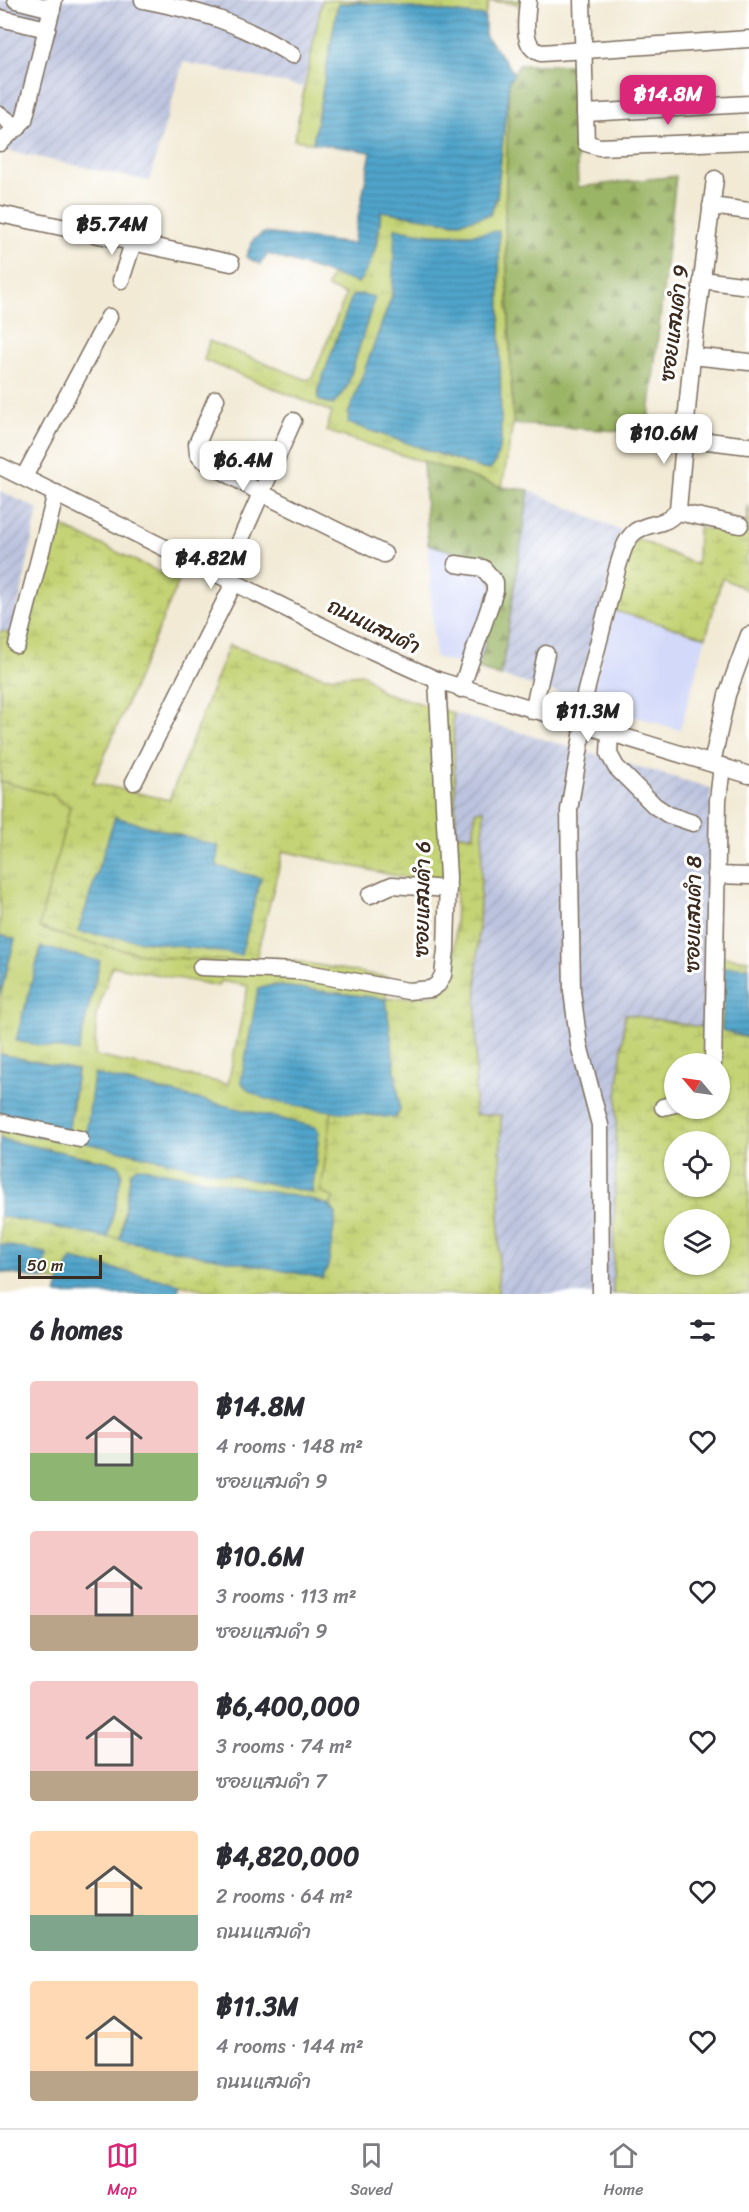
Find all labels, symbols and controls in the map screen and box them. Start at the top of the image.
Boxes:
pin: ฿14.8M [619,75,717,126]
text: ฿14.8M [634,77,702,112]
pin: ฿5.74M [63,205,161,256]
text: ฿5.74M [76,207,148,242]
street label: ซอยแสมดำ 9 [648,262,700,383]
pin: ฿10.6M [615,414,713,465]
text: ฿10.6M [630,416,698,451]
pin: ฿6.4M [201,441,285,492]
text: ฿6.4M [213,443,273,478]
pin: ฿4.82M [162,539,260,590]
text: ฿4.82M [175,541,247,576]
street label: ถนนแสมดำ [321,587,427,665]
pin: ฿11.3M [539,692,637,743]
text: ฿11.3M [556,694,620,729]
street label: ซอยแสมดำ 6 [402,841,442,957]
street label: ซอยแสมดำ 8 [673,855,713,973]
north arrow [664,1053,730,1119]
map controls [664,1053,730,1275]
button: locate [664,1131,730,1197]
button: layers [664,1209,730,1275]
text: 50 m [27,1251,63,1280]
scale bar [18,1252,102,1280]
text: 6 homes [30,1307,122,1353]
icon: filters [686,1314,719,1347]
text: ฿14.8M [216,1383,305,1429]
icon: home [78,1405,150,1477]
icon: heart [686,1425,719,1458]
text: 4 rooms · 148 m² [216,1429,363,1464]
text: ซอยแสมดำ 9 [216,1464,328,1499]
text: ฿10.6M [216,1533,304,1579]
icon: home [78,1555,150,1627]
icon: heart [686,1575,719,1608]
text: 3 rooms · 113 m² [216,1579,357,1614]
text: ซอยแสมดำ 9 [216,1614,328,1649]
text: ฿6,400,000 [216,1683,360,1729]
icon: home [78,1705,150,1777]
icon: heart [686,1725,719,1758]
text: 3 rooms · 74 m² [216,1729,352,1764]
text: ซอยแสมดำ 7 [216,1764,327,1799]
text: ฿4,820,000 [216,1833,359,1879]
icon: home [78,1855,150,1927]
icon: heart [686,1875,719,1908]
text: 2 rooms · 64 m² [216,1879,353,1914]
text: ถนนแสมดำ [216,1914,311,1949]
text: ฿11.3M [216,1983,298,2029]
icon: home [78,2005,150,2077]
icon: heart [686,2025,719,2058]
text: 4 rooms · 144 m² [216,2029,364,2064]
text: ถนนแสมดำ [216,2064,311,2099]
tab: Map [106,2139,139,2204]
tab: Saved [350,2139,392,2204]
tab: Home [603,2139,643,2204]

